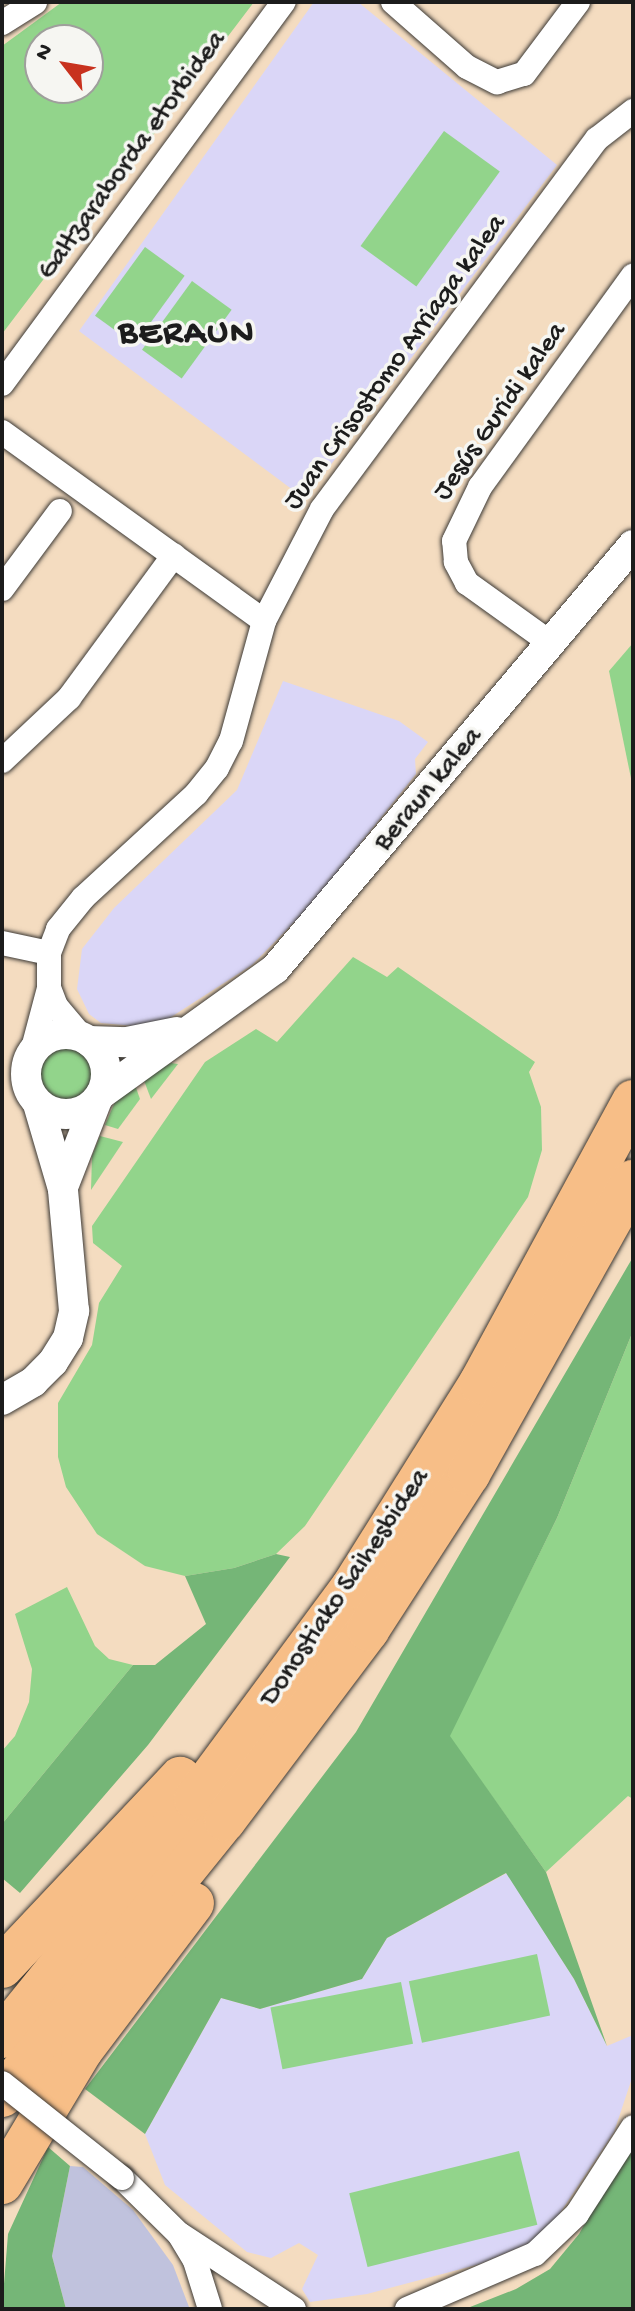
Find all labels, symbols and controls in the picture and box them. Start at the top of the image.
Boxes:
north arrow [24,24,104,104]
street label: Galtzaraborda etorbidea [31,25,235,287]
text: N [30,40,60,66]
street label: Juan Crisostomo Arriaga kalea [277,209,515,517]
district label: BERAUN [118,313,256,357]
street label: Jesús Guridi kalea [427,316,575,508]
street label: Beraun kalea [367,721,491,859]
street label: Donostiako Saihesbidea [254,1463,438,1713]

